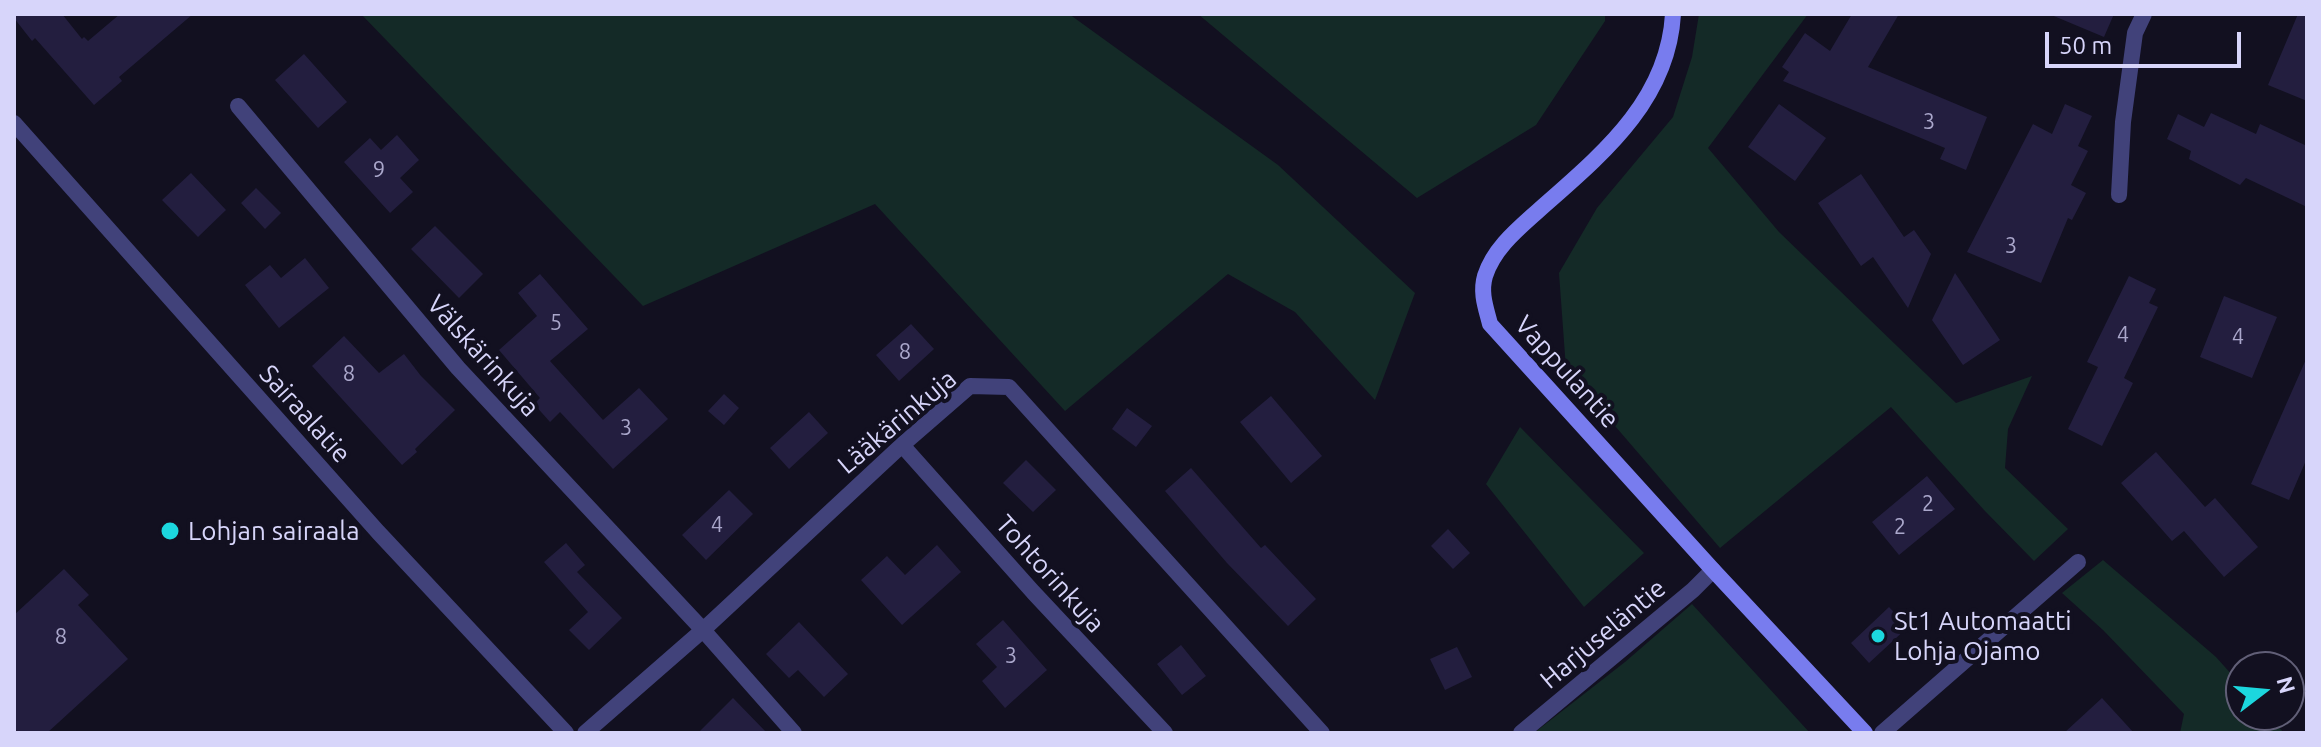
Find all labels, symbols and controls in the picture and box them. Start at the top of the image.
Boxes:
scale bar [2049,16,2245,66]
text: 50 m [2059,32,2112,59]
house number: 3 [1923,109,1935,135]
house number: 9 [373,157,385,183]
house number: 3 [2005,233,2017,259]
street label: Välskärinkuja [420,289,546,423]
street label: Vappulantie [1508,309,1626,435]
house number: 5 [550,310,562,336]
house number: 4 [2117,322,2129,348]
house number: 4 [2232,324,2244,350]
house number: 8 [899,339,911,365]
street label: Sairaalatie [253,359,357,469]
house number: 8 [343,361,355,387]
street label: Lääkärinkuja [831,363,963,481]
house number: 3 [620,415,632,441]
house number: 2 [1922,491,1934,517]
street label: Tohtorinkuja [989,509,1111,639]
house number: 4 [711,512,723,538]
house number: 2 [1894,514,1906,540]
place label: Lohjan sairaala [188,515,360,547]
marker: Lohjan sairaala [159,520,181,542]
street label: Harjuseläntie [1534,573,1672,695]
place label: St1 Automaatti Lohja Ojamo [1894,605,2072,666]
house number: 8 [55,624,67,650]
marker: St1 Automaatti Lohja Ojamo [1869,627,1887,645]
house number: 3 [1005,643,1017,669]
north arrow [2225,651,2305,731]
text: N [2272,673,2301,696]

